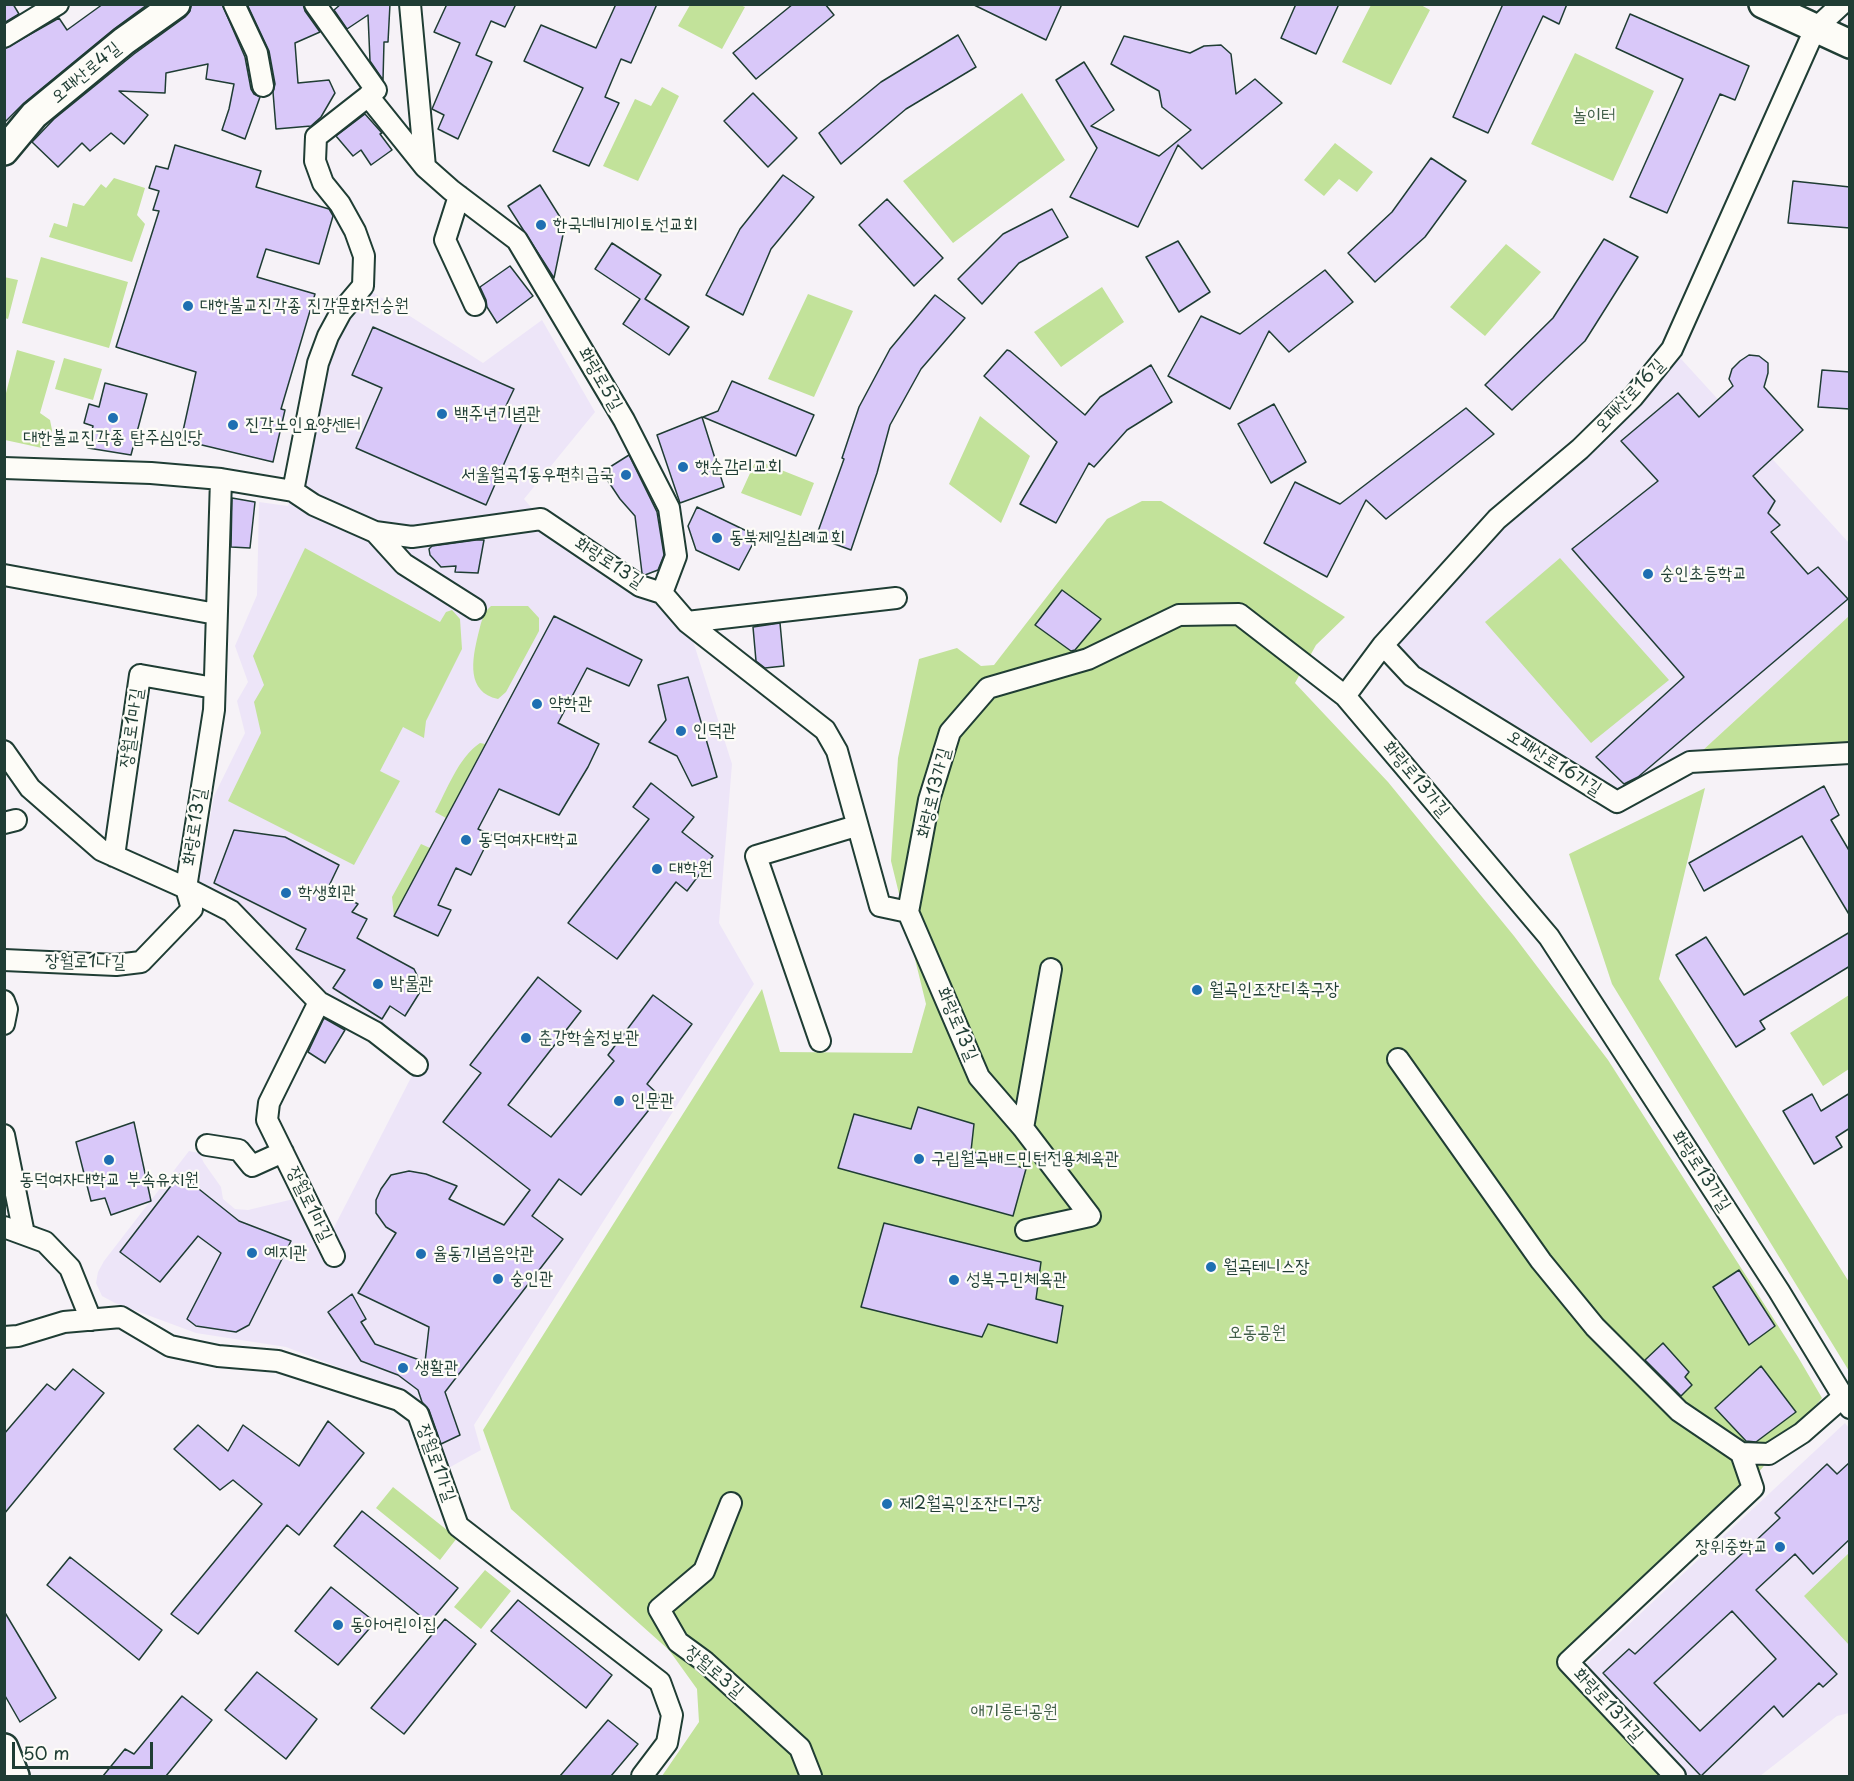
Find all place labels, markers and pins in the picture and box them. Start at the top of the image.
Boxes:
place label: 한국네비게이토선교회 [553,214,698,236]
marker: 한국네비게이토선교회 [534,218,548,232]
place label: 대한불교진각종 진각문화전승원 [200,295,409,317]
marker: 대한불교진각종 진각문화전승원 [181,299,195,313]
place label: 백주년기념관 [454,403,541,425]
marker: 백주년기념관 [435,407,449,421]
marker: 대한불교진각종 탑주심인당 [106,411,120,425]
place label: 진각노인요양센터 [245,414,361,436]
marker: 진각노인요양센터 [226,418,240,432]
place label: 대한불교진각종 탑주심인당 [23,427,203,449]
place label: 햇순감리교회 [695,456,782,478]
marker: 햇순감리교회 [676,460,690,474]
place label: 서울월곡1동우편취급국 [461,464,614,486]
marker: 서울월곡1동우편취급국 [619,468,633,482]
place label: 동북제일침례교회 [729,527,845,549]
marker: 동북제일침례교회 [710,531,724,545]
place label: 숭인초등학교 [1660,563,1747,585]
marker: 숭인초등학교 [1641,567,1655,581]
place label: 약학관 [549,693,592,715]
marker: 약학관 [530,697,544,711]
place label: 인덕관 [693,720,736,742]
marker: 인덕관 [674,724,688,738]
place label: 동덕여자대학교 [478,829,579,851]
marker: 동덕여자대학교 [459,833,473,847]
place label: 대학원 [669,858,712,880]
marker: 대학원 [650,862,664,876]
place label: 학생회관 [298,882,356,904]
marker: 학생회관 [279,886,293,900]
place label: 박물관 [390,973,433,995]
marker: 박물관 [371,977,385,991]
place label: 월곡인조잔디축구장 [1209,979,1339,1001]
marker: 월곡인조잔디축구장 [1190,983,1204,997]
place label: 춘강학술정보관 [538,1027,639,1049]
marker: 춘강학술정보관 [519,1031,533,1045]
place label: 인문관 [631,1090,674,1112]
marker: 인문관 [612,1094,626,1108]
place label: 구립월곡배드민턴전용체육관 [931,1148,1119,1170]
marker: 구립월곡배드민턴전용체육관 [912,1152,926,1166]
marker: 동덕여자대학교 부속유치원 [102,1153,116,1167]
place label: 동덕여자대학교 부속유치원 [19,1169,199,1191]
place label: 예지관 [264,1242,307,1264]
place label: 율동기념음악관 [433,1243,534,1265]
marker: 예지관 [245,1246,259,1260]
marker: 율동기념음악관 [414,1247,428,1261]
place label: 월곡테니스장 [1223,1256,1310,1278]
marker: 월곡테니스장 [1204,1260,1218,1274]
place label: 숭인관 [510,1268,553,1290]
place label: 성북구민체육관 [966,1269,1067,1291]
marker: 숭인관 [491,1272,505,1286]
marker: 성북구민체육관 [947,1273,961,1287]
place label: 생활관 [415,1357,458,1379]
marker: 생활관 [396,1361,410,1375]
place label: 제2월곡인조잔디구장 [899,1493,1042,1515]
marker: 제2월곡인조잔디구장 [880,1497,894,1511]
place label: 장위중학교 [1696,1536,1768,1558]
marker: 장위중학교 [1773,1540,1787,1554]
place label: 동아어린이집 [350,1614,437,1636]
marker: 동아어린이집 [331,1618,345,1632]

